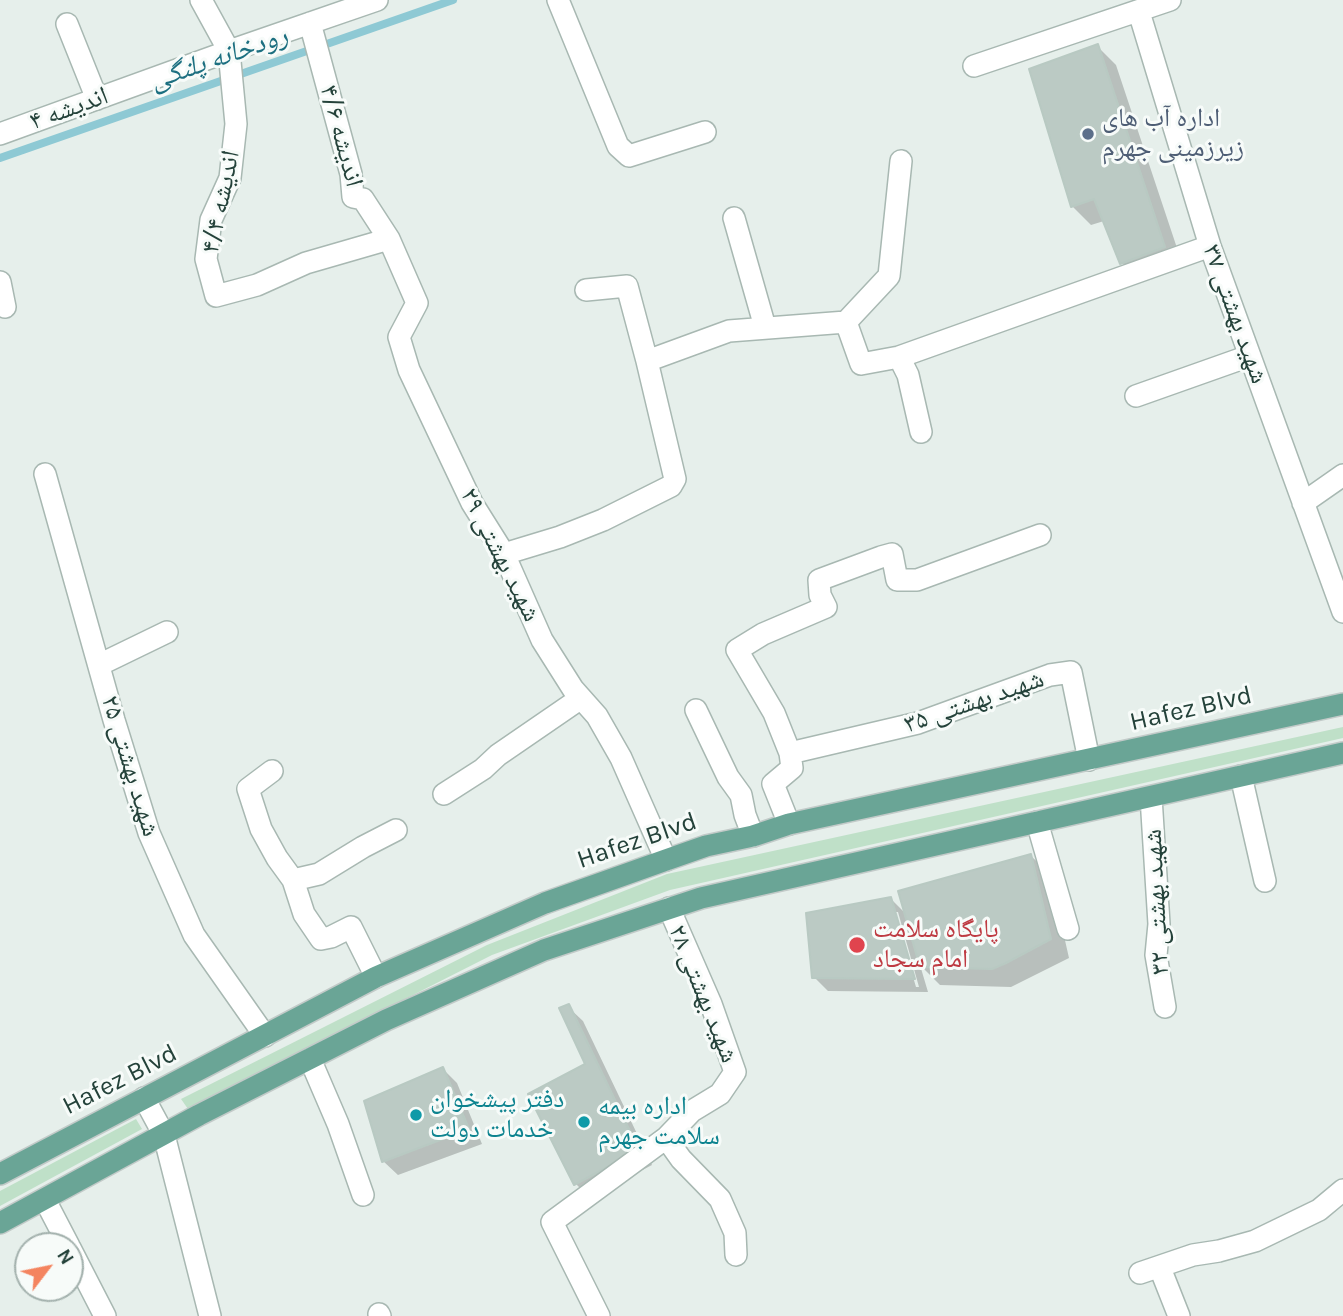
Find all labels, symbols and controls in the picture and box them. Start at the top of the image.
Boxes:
water label: رودخانه پلنگی [146,19,292,97]
street label: اندیشه ۴ [25,80,113,138]
street label: اندیشه ۴/۶ [312,82,370,190]
place label: اداره آب های زیرزمینی جهرم [1102,103,1244,164]
marker: اداره آب های زیرزمینی جهرم [1080,126,1096,142]
street label: اندیشه ۴/۴ [195,148,247,256]
street label: شهید بهشتی ۳۷ [1195,240,1275,388]
street label: شهید بهشتی ۲۹ [453,483,547,627]
street label: شهید بهشتی ۳۵ [900,663,1048,741]
street label: Hafez Blvd [1127,680,1255,738]
street label: شهید بهشتی ۲۵ [94,692,166,840]
street label: Hafez Blvd [573,806,701,876]
street label: شهید بهشتی ۳۲ [1138,828,1176,976]
place label: پایگاه سلامت امام سجاد [873,914,999,976]
street label: شهید بهشتی ۲۸ [661,921,745,1067]
marker: پایگاه سلامت امام سجاد [847,935,867,955]
street label: Hafez Blvd [58,1038,182,1122]
place label: دفتر پیشخوان خدمات دولت [430,1084,564,1146]
place label: اداره بیمه سلامت جهرم [598,1091,720,1152]
marker: دفتر پیشخوان خدمات دولت [408,1107,424,1123]
marker: اداره بیمه سلامت جهرم [576,1114,592,1130]
north arrow [14,1232,84,1302]
text: N [52,1245,78,1269]

